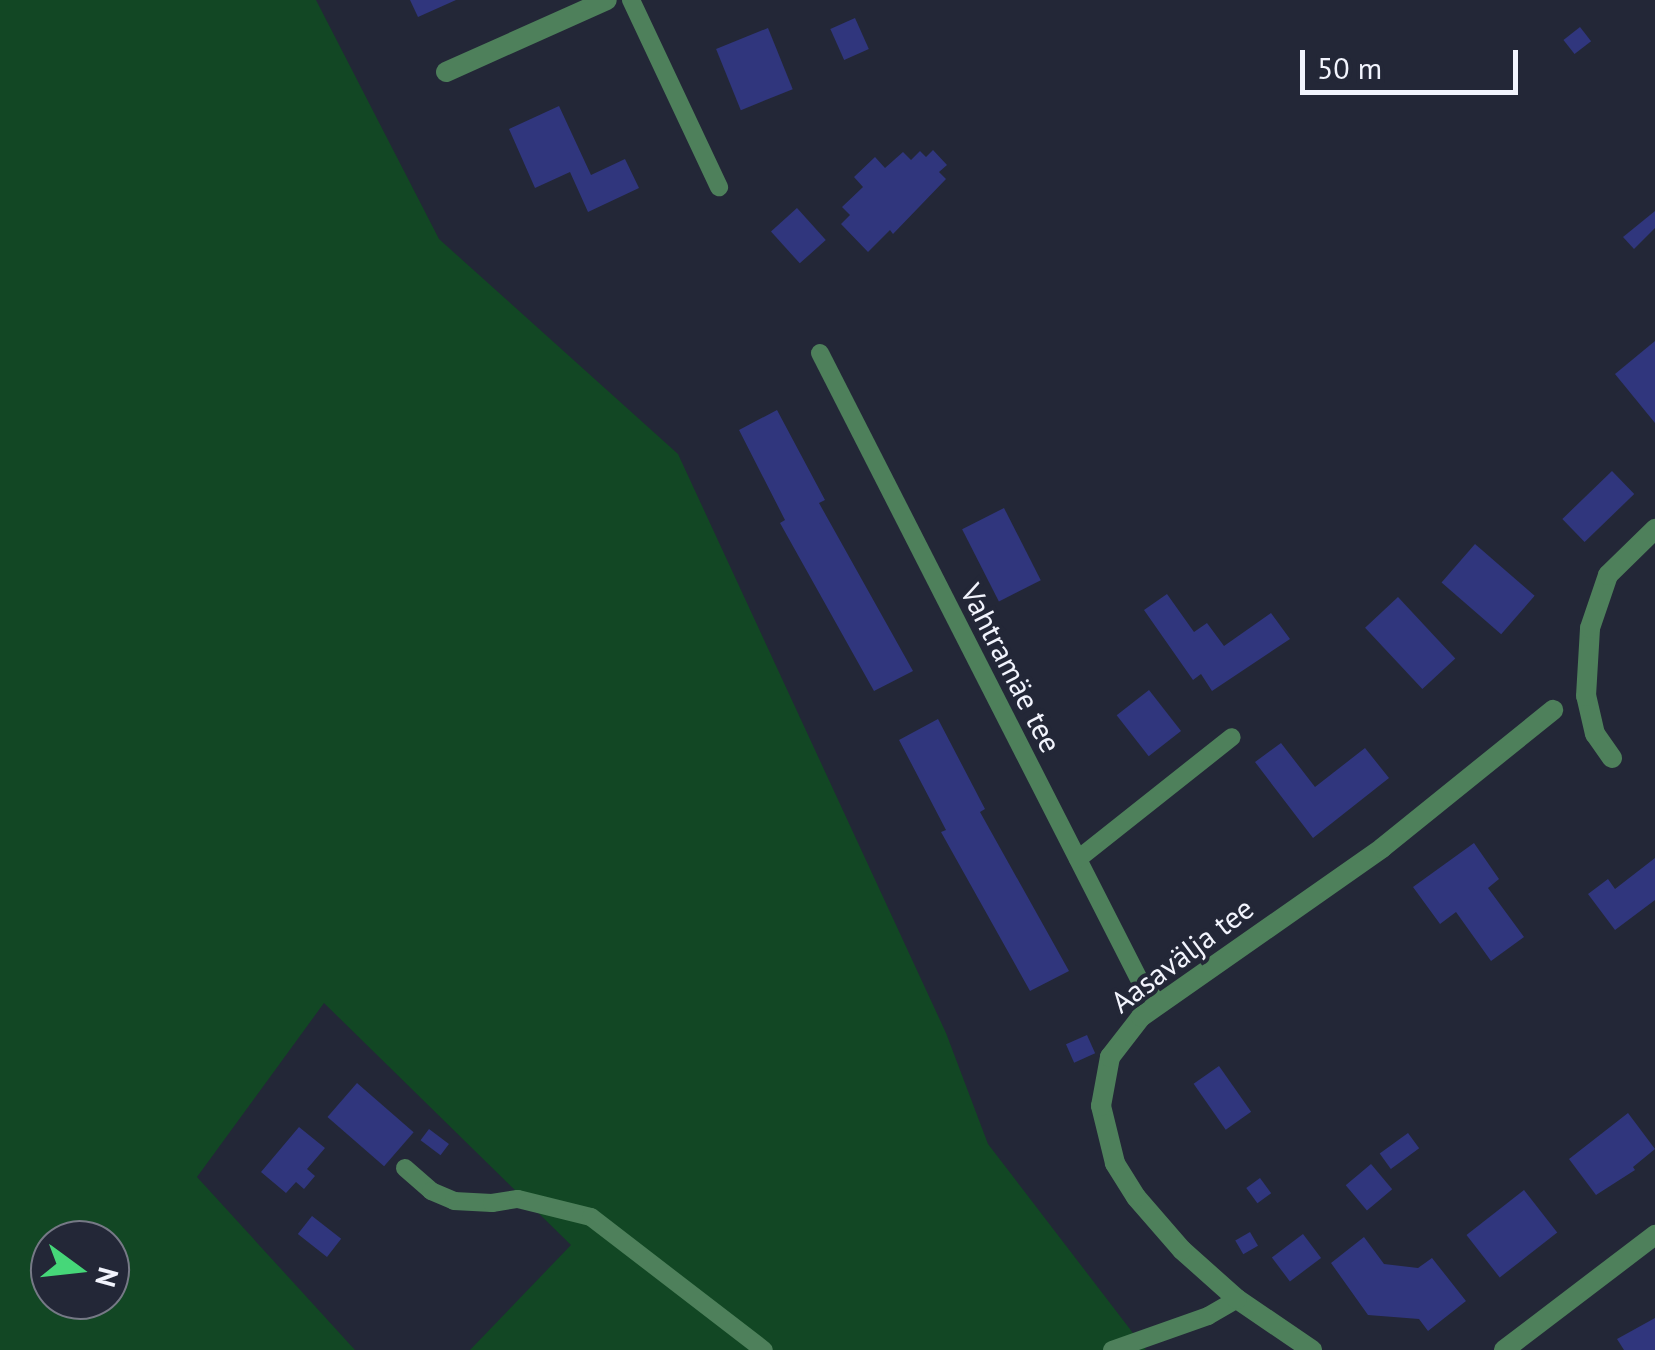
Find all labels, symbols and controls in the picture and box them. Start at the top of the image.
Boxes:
scale bar [1305,30,1522,92]
text: 50 m [1317,48,1382,87]
street label: Vahtramäe tee [953,578,1069,758]
street label: Aasavälja tee [1104,890,1260,1020]
north arrow [30,1220,130,1320]
text: N [87,1264,128,1291]

